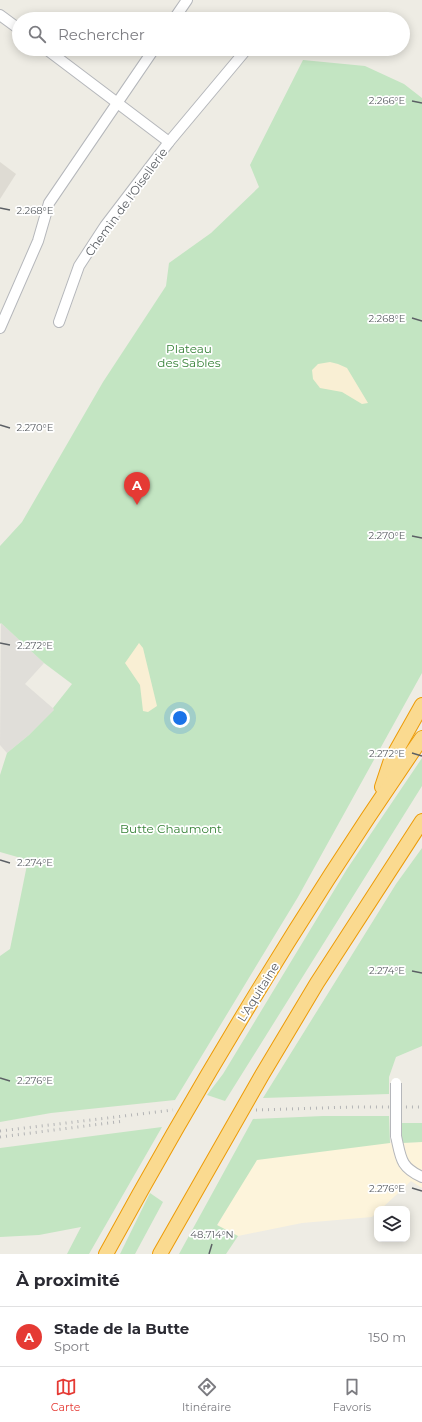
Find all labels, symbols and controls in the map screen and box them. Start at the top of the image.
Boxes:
search box [12,12,410,56]
icon: search [26,23,48,45]
text: Rechercher [58,25,145,44]
text: 2.266°E [369,94,406,107]
street label: Chemin de l'Oisellerie [82,145,170,259]
text: 2.268°E [16,204,54,217]
text: 2.268°E [368,312,406,325]
park label: Plateau des Sables [157,341,221,370]
text: 2.270°E [17,421,54,434]
pin: A [124,472,150,505]
text: 2.270°E [369,529,406,542]
text: 2.272°E [17,639,53,652]
your location [170,708,190,728]
text: 2.272°E [369,747,405,760]
park label: Butte Chaumont [120,821,222,836]
text: 2.274°E [17,856,53,869]
street label: L'Aquitaine [234,960,282,1024]
text: 2.274°E [369,964,405,977]
text: 2.276°E [17,1074,53,1087]
text: 2.276°E [369,1182,405,1195]
map controls [374,1206,410,1242]
button: layers [374,1206,410,1242]
text: 48.714°N [190,1228,234,1241]
text: À proximité [16,1270,120,1290]
text: Stade de la Butte [54,1319,189,1338]
text: A [24,1329,34,1345]
text: 150 m [368,1329,406,1345]
text: Sport [54,1338,90,1354]
tab: Carte [51,1376,80,1414]
tab: Itinéraire [182,1376,231,1414]
tab: Favoris [333,1376,371,1414]

